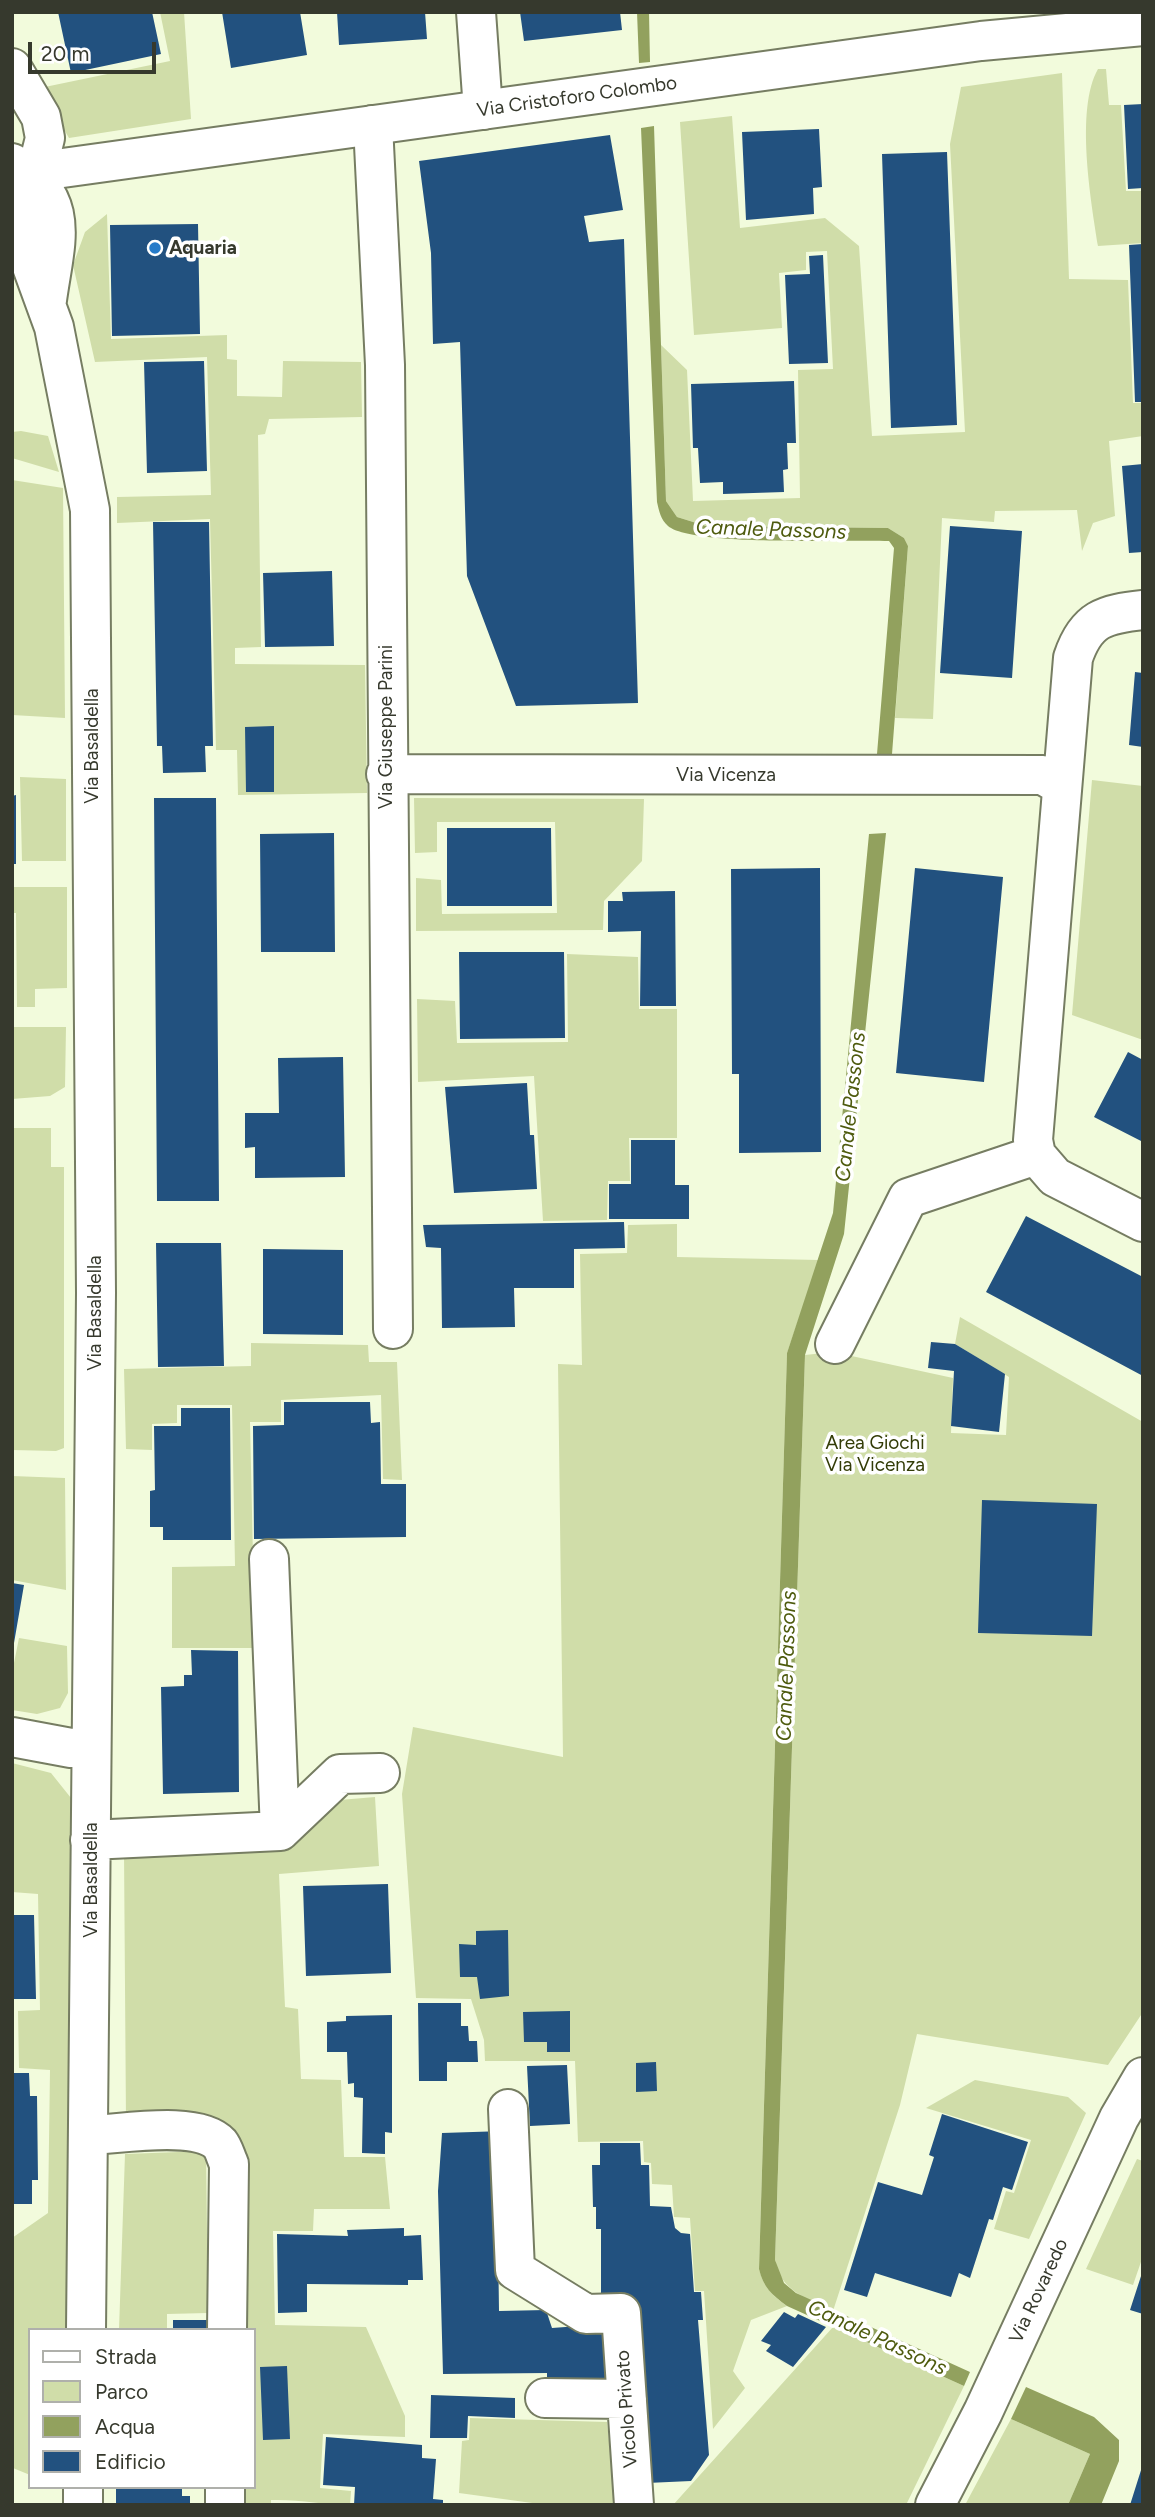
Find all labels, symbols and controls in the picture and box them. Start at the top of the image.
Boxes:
scale bar [32,28,159,72]
text: 20 m [41,41,89,66]
street label: Via Cristoforo Colombo [475,72,679,122]
place label: Aquaria [169,237,237,259]
marker: Aquaria [147,240,163,256]
water label: Canale Passons [695,515,847,545]
street label: Via Giuseppe Parini [375,645,397,809]
street label: Via Basaldella [81,688,103,804]
street label: Via Vicenza [676,764,776,786]
water label: Canale Passons [831,1031,871,1183]
street label: Via Basaldella [84,1255,106,1371]
park label: Area Giochi Via Vicenza [825,1432,925,1476]
water label: Canale Passons [772,1590,802,1742]
street label: Via Basaldella [80,1822,102,1938]
street label: Via Rovaredo [1005,2235,1073,2347]
water label: Canale Passons [803,2295,951,2381]
legend [28,2328,256,2489]
text: Strada [95,2344,157,2369]
street label: Vicolo Privato [612,2349,642,2469]
text: Parco [95,2379,148,2404]
text: Acqua [95,2414,155,2439]
text: Edificio [95,2449,166,2474]

